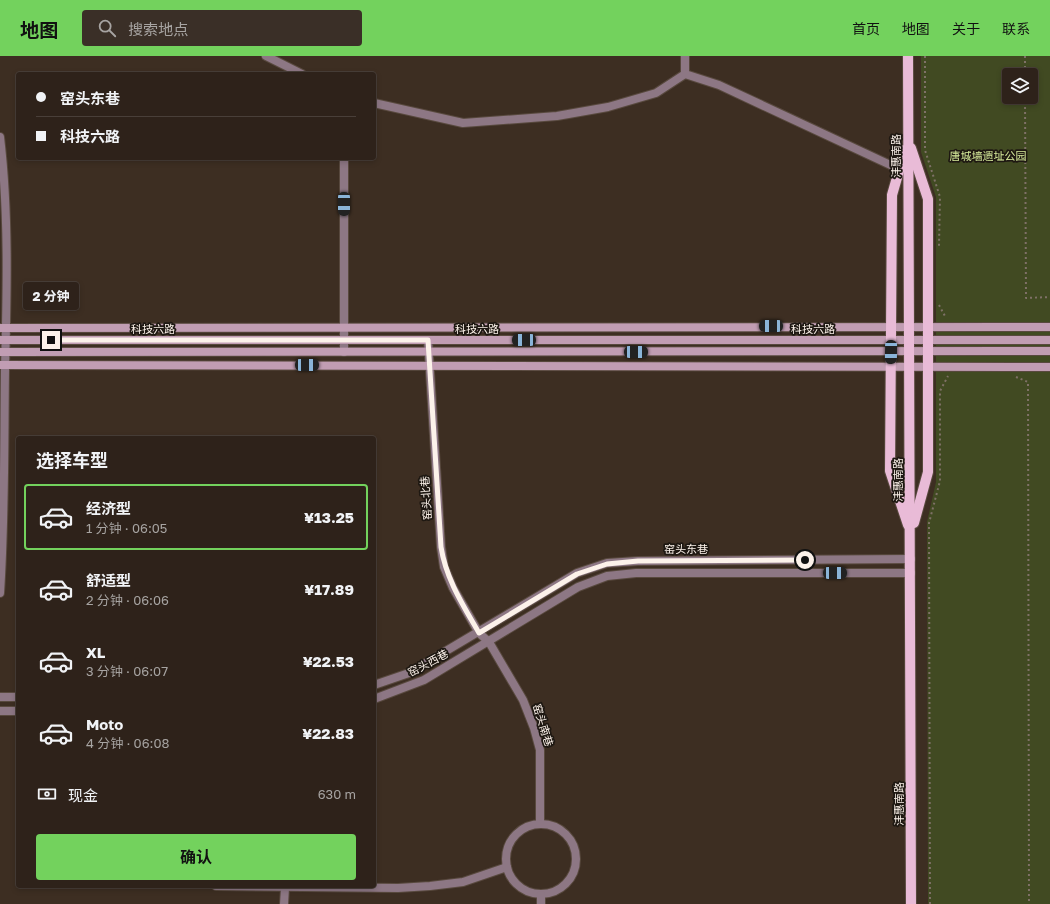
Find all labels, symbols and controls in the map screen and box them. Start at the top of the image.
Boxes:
search box [82,10,362,46]
icon: search [96,17,118,39]
text: 地图 [20,18,58,41]
text: 搜索地点 [128,20,188,38]
text: 首页 [852,20,880,37]
text: 地图 [902,20,930,37]
text: 关于 [952,20,980,37]
text: 联系 [1002,20,1030,37]
map controls [1002,68,1038,104]
button: layers [1002,68,1038,104]
text: 窑头东巷 [60,89,120,107]
text: 科技六路 [60,127,120,145]
street label: 沣惠南路 [889,134,902,178]
park label: 唐城墙遗址公园 [950,149,1027,162]
car [338,192,350,216]
callout: 2 分钟 [23,282,79,310]
text: 2 分钟 [32,288,70,304]
car [759,320,783,332]
street label: 科技六路 [131,322,175,335]
street label: 科技六路 [455,322,499,335]
street label: 科技六路 [791,322,835,335]
route end [42,331,60,349]
car [512,334,536,346]
car [885,340,897,364]
car [624,346,648,358]
car [295,359,319,371]
text: 选择车型 [36,449,108,471]
street label: 沣惠南路 [891,458,904,502]
street label: 窑头北巷 [417,476,434,520]
icon: car [38,499,74,535]
text: 经济型 [86,499,131,517]
text: ¥13.25 [304,508,354,526]
text: 1 分钟 · 06:05 [86,520,167,536]
street label: 窑头东巷 [664,542,708,555]
route start [796,551,814,569]
car [823,567,847,579]
icon: car [38,571,74,607]
text: 舒适型 [86,571,131,589]
text: ¥17.89 [304,580,354,598]
text: 2 分钟 · 06:06 [86,592,169,608]
icon: car [38,643,74,679]
text: XL [86,643,105,661]
street label: 窑头西巷 [405,646,450,679]
text: ¥22.53 [303,652,354,670]
text: 3 分钟 · 06:07 [86,663,168,679]
street label: 窑头南巷 [531,702,556,748]
icon: car [38,715,74,751]
text: Moto [86,715,123,733]
text: ¥22.83 [302,724,354,742]
text: 4 分钟 · 06:08 [86,735,169,751]
street label: 沣惠南路 [892,782,905,826]
icon: cash [36,783,58,805]
text: 现金 [68,786,98,804]
text: 630 m [318,786,356,802]
button: 确认 [36,834,356,880]

